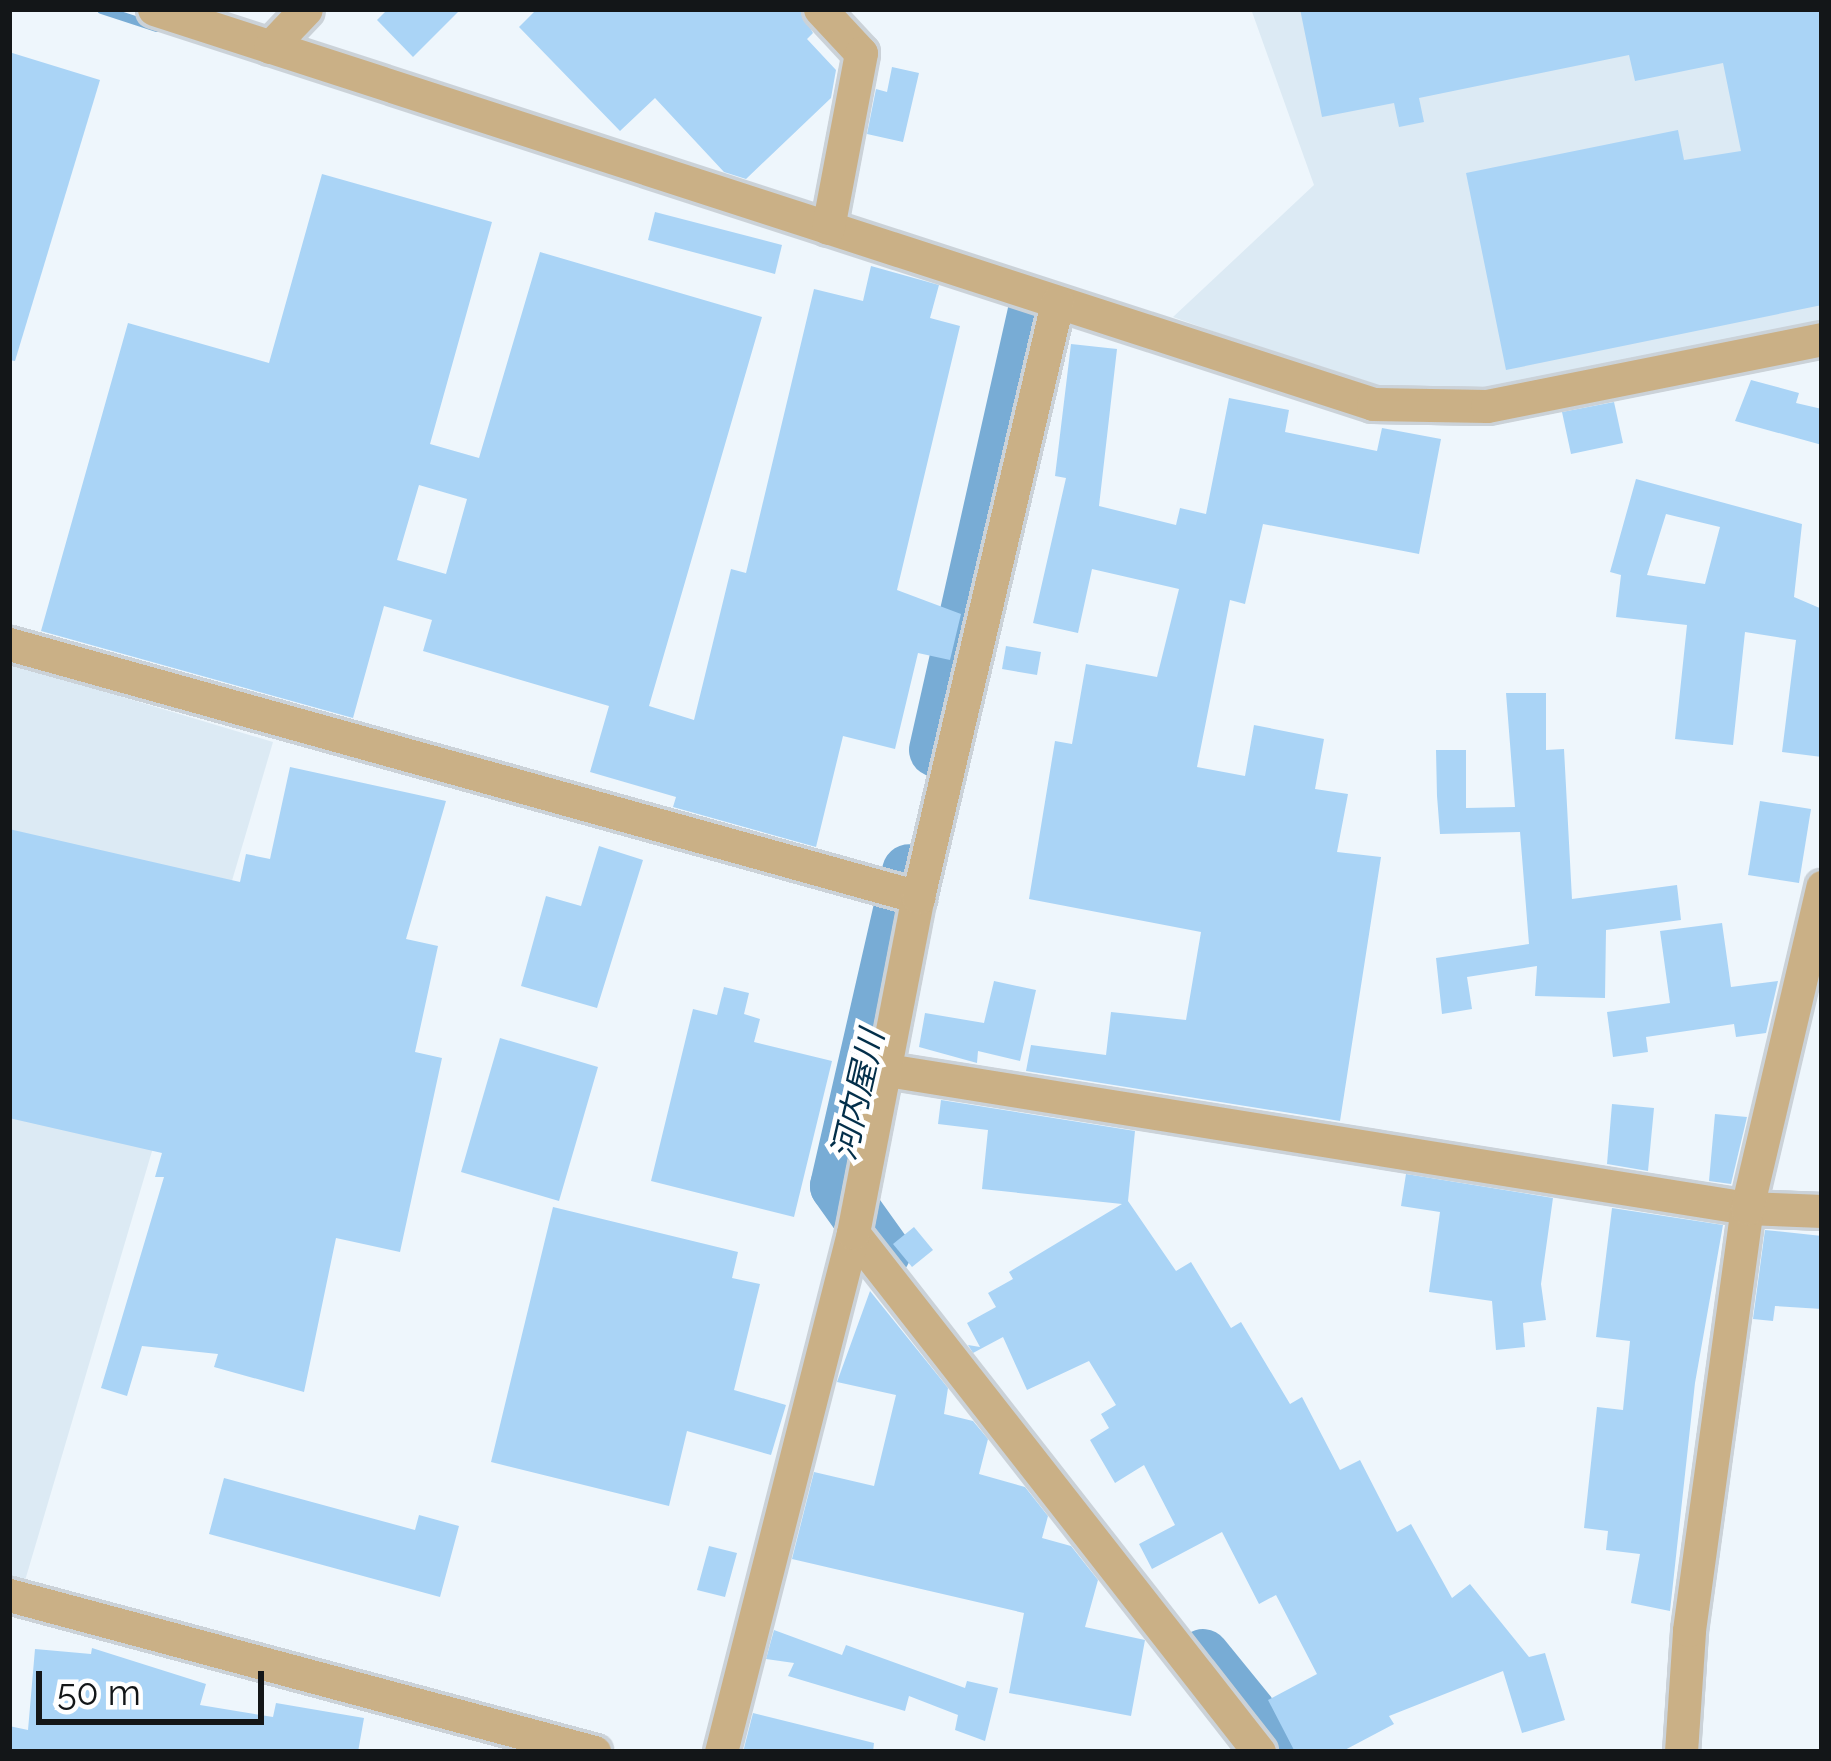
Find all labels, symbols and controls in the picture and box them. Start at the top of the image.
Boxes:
water label: 河内屋川 [824,1026,892,1164]
scale bar [42,1647,270,1721]
text: 50 m [57,1671,141,1713]

